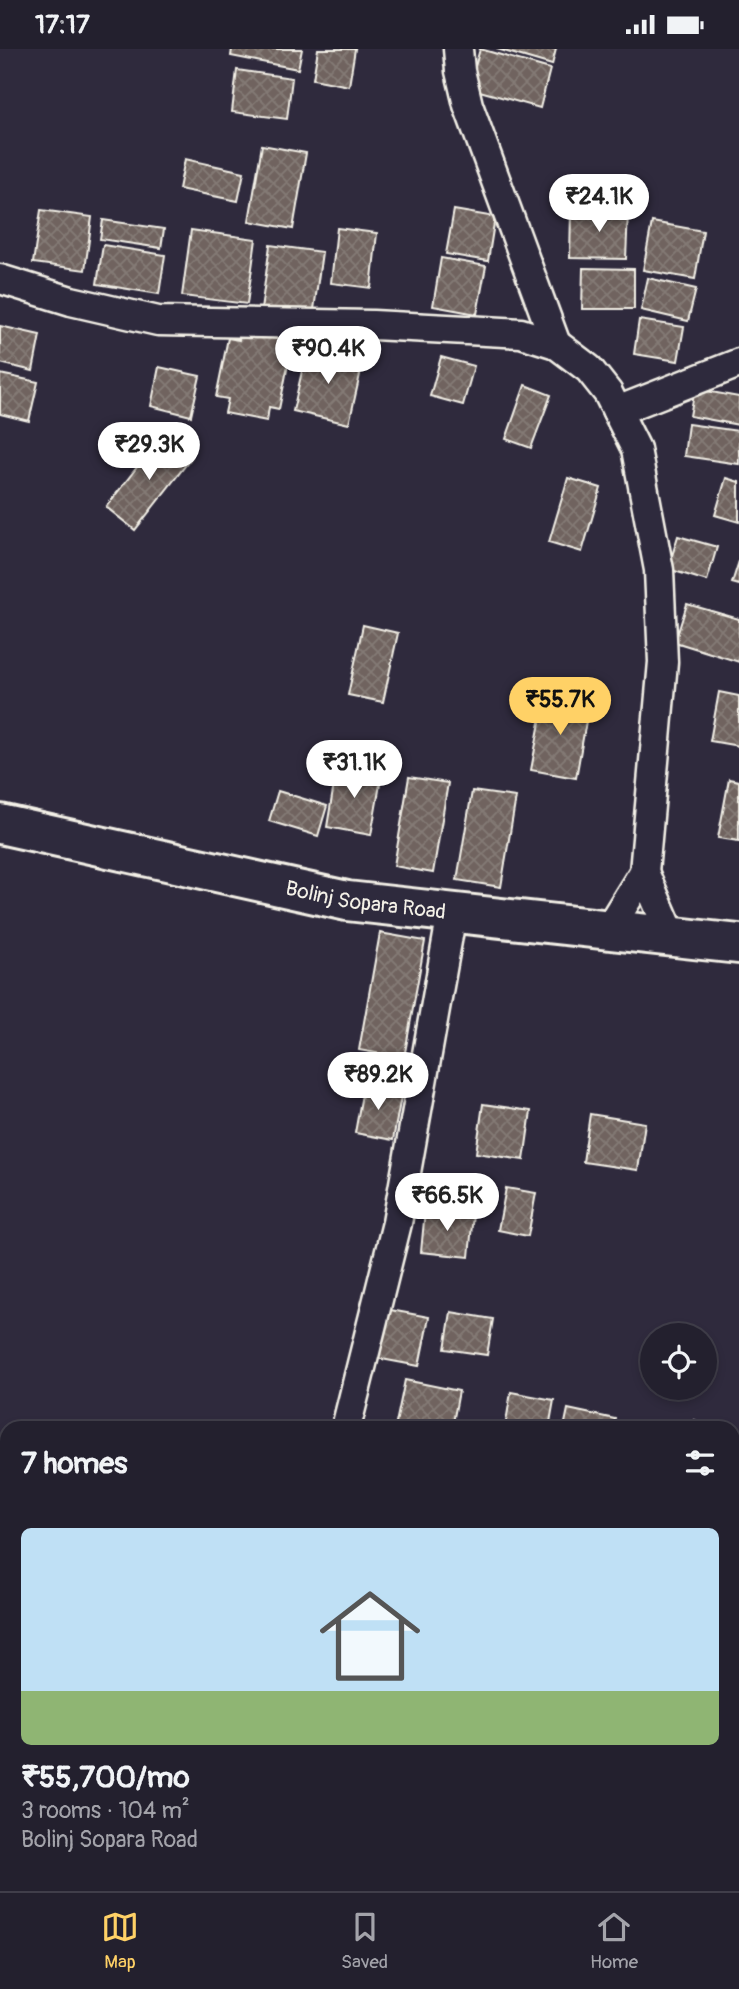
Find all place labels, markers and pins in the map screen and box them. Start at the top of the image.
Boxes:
pin: ₹24.1K [542,174,656,234]
pin: ₹90.4K [271,327,385,386]
pin: ₹29.3K [92,423,206,482]
pin: ₹55.7K [503,677,617,737]
pin: ₹31.1K [297,741,411,800]
pin: ₹89.2K [321,1053,435,1112]
pin: ₹66.5K [390,1173,504,1233]

